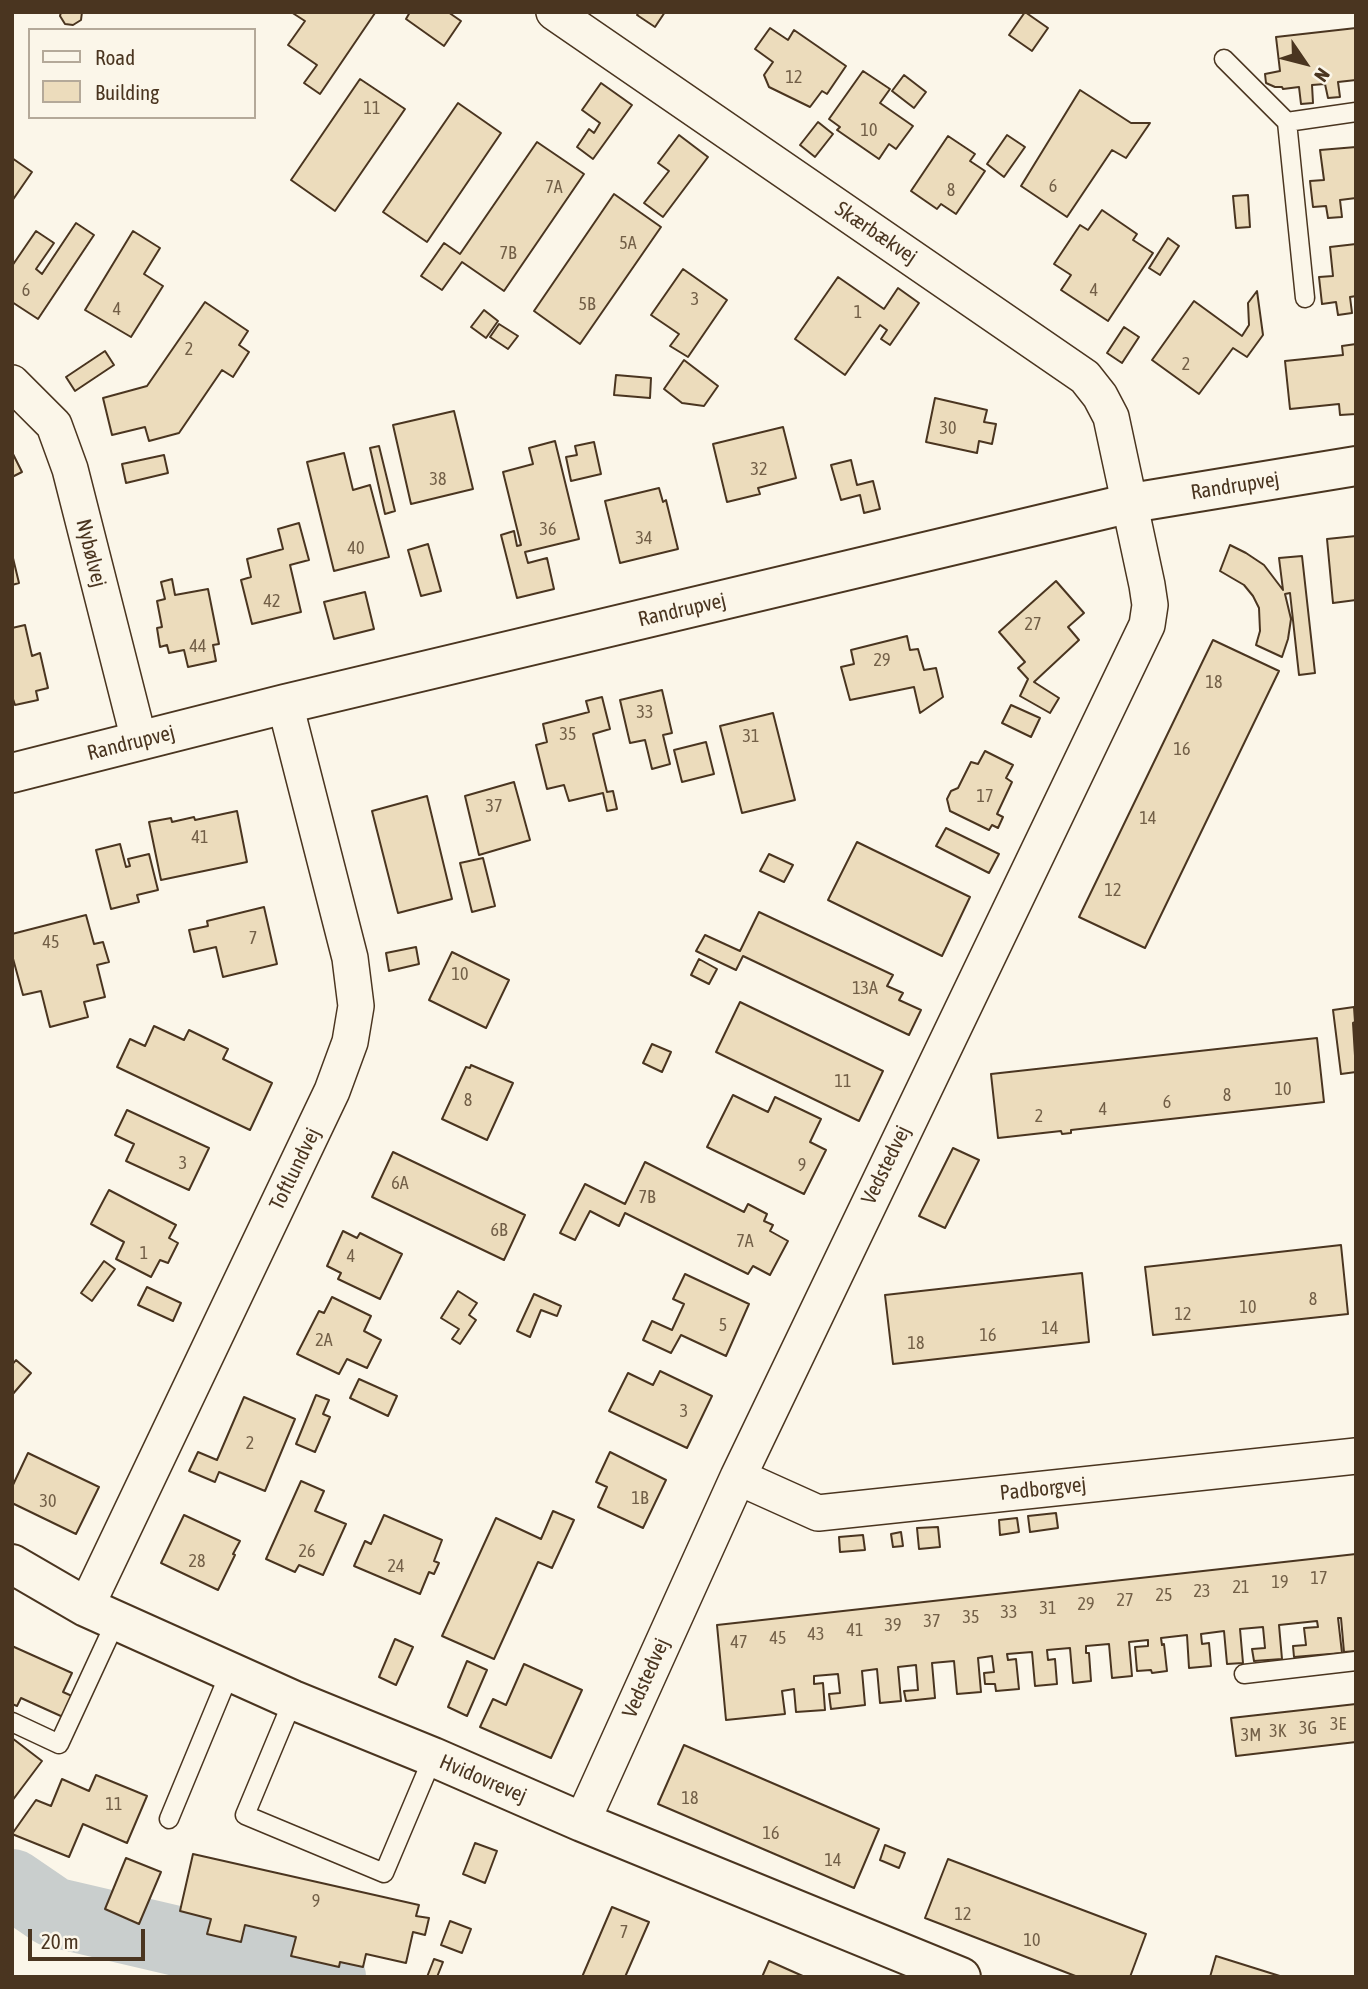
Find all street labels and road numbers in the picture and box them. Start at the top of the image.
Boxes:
street label: Skærbækvej [830,196,922,270]
street label: Randrupvej [1189,467,1281,505]
street label: Nybølvej [70,516,112,590]
street label: Randrupvej [636,588,728,632]
street label: Randrupvej [85,720,177,766]
street label: Vedstedvej [856,1122,916,1208]
street label: Toftlundvej [264,1124,326,1214]
street label: Padborgvej [999,1472,1087,1506]
street label: Vedstedvej [617,1634,675,1722]
street label: Hvidovrevej [436,1749,530,1809]

